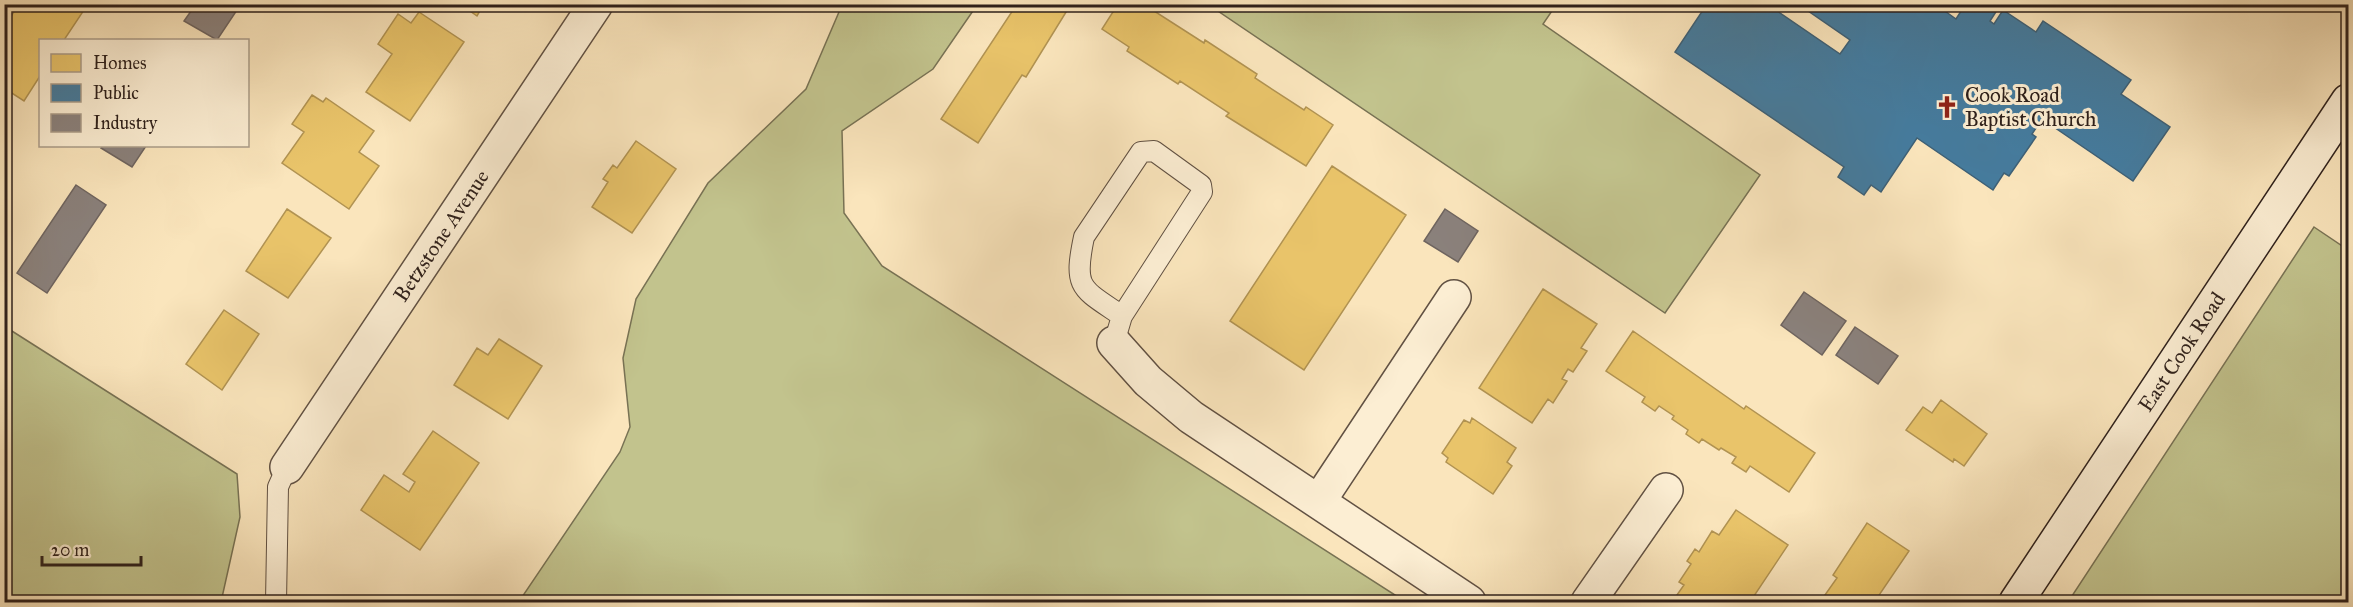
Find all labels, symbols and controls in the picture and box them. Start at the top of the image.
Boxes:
legend [39,39,249,147]
text: Homes [93,52,147,74]
text: Public [93,82,139,104]
place label: Cook Road Baptist Church [1965,82,2097,132]
church icon: Cook Road Baptist Church [1934,94,1960,120]
text: Industry [93,112,158,134]
street label: Betzstone Avenue [388,165,495,307]
street label: East Cook Road [2133,287,2231,417]
scale bar [42,529,141,567]
text: 20 m [51,539,89,561]

